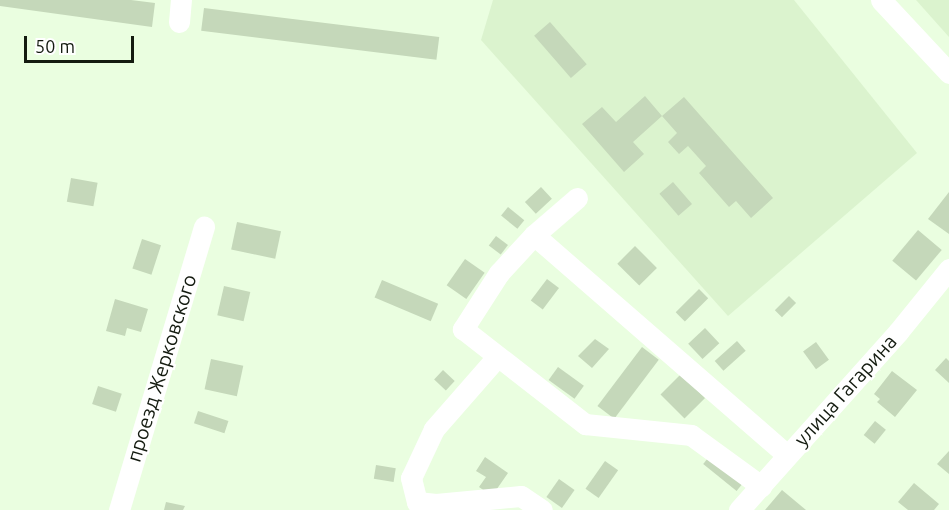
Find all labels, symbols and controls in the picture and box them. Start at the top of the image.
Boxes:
scale bar [27,24,136,62]
text: 50 m [35,36,75,56]
street label: проезд Жерковского [121,271,201,465]
street label: улица Гагарина [789,329,901,451]

